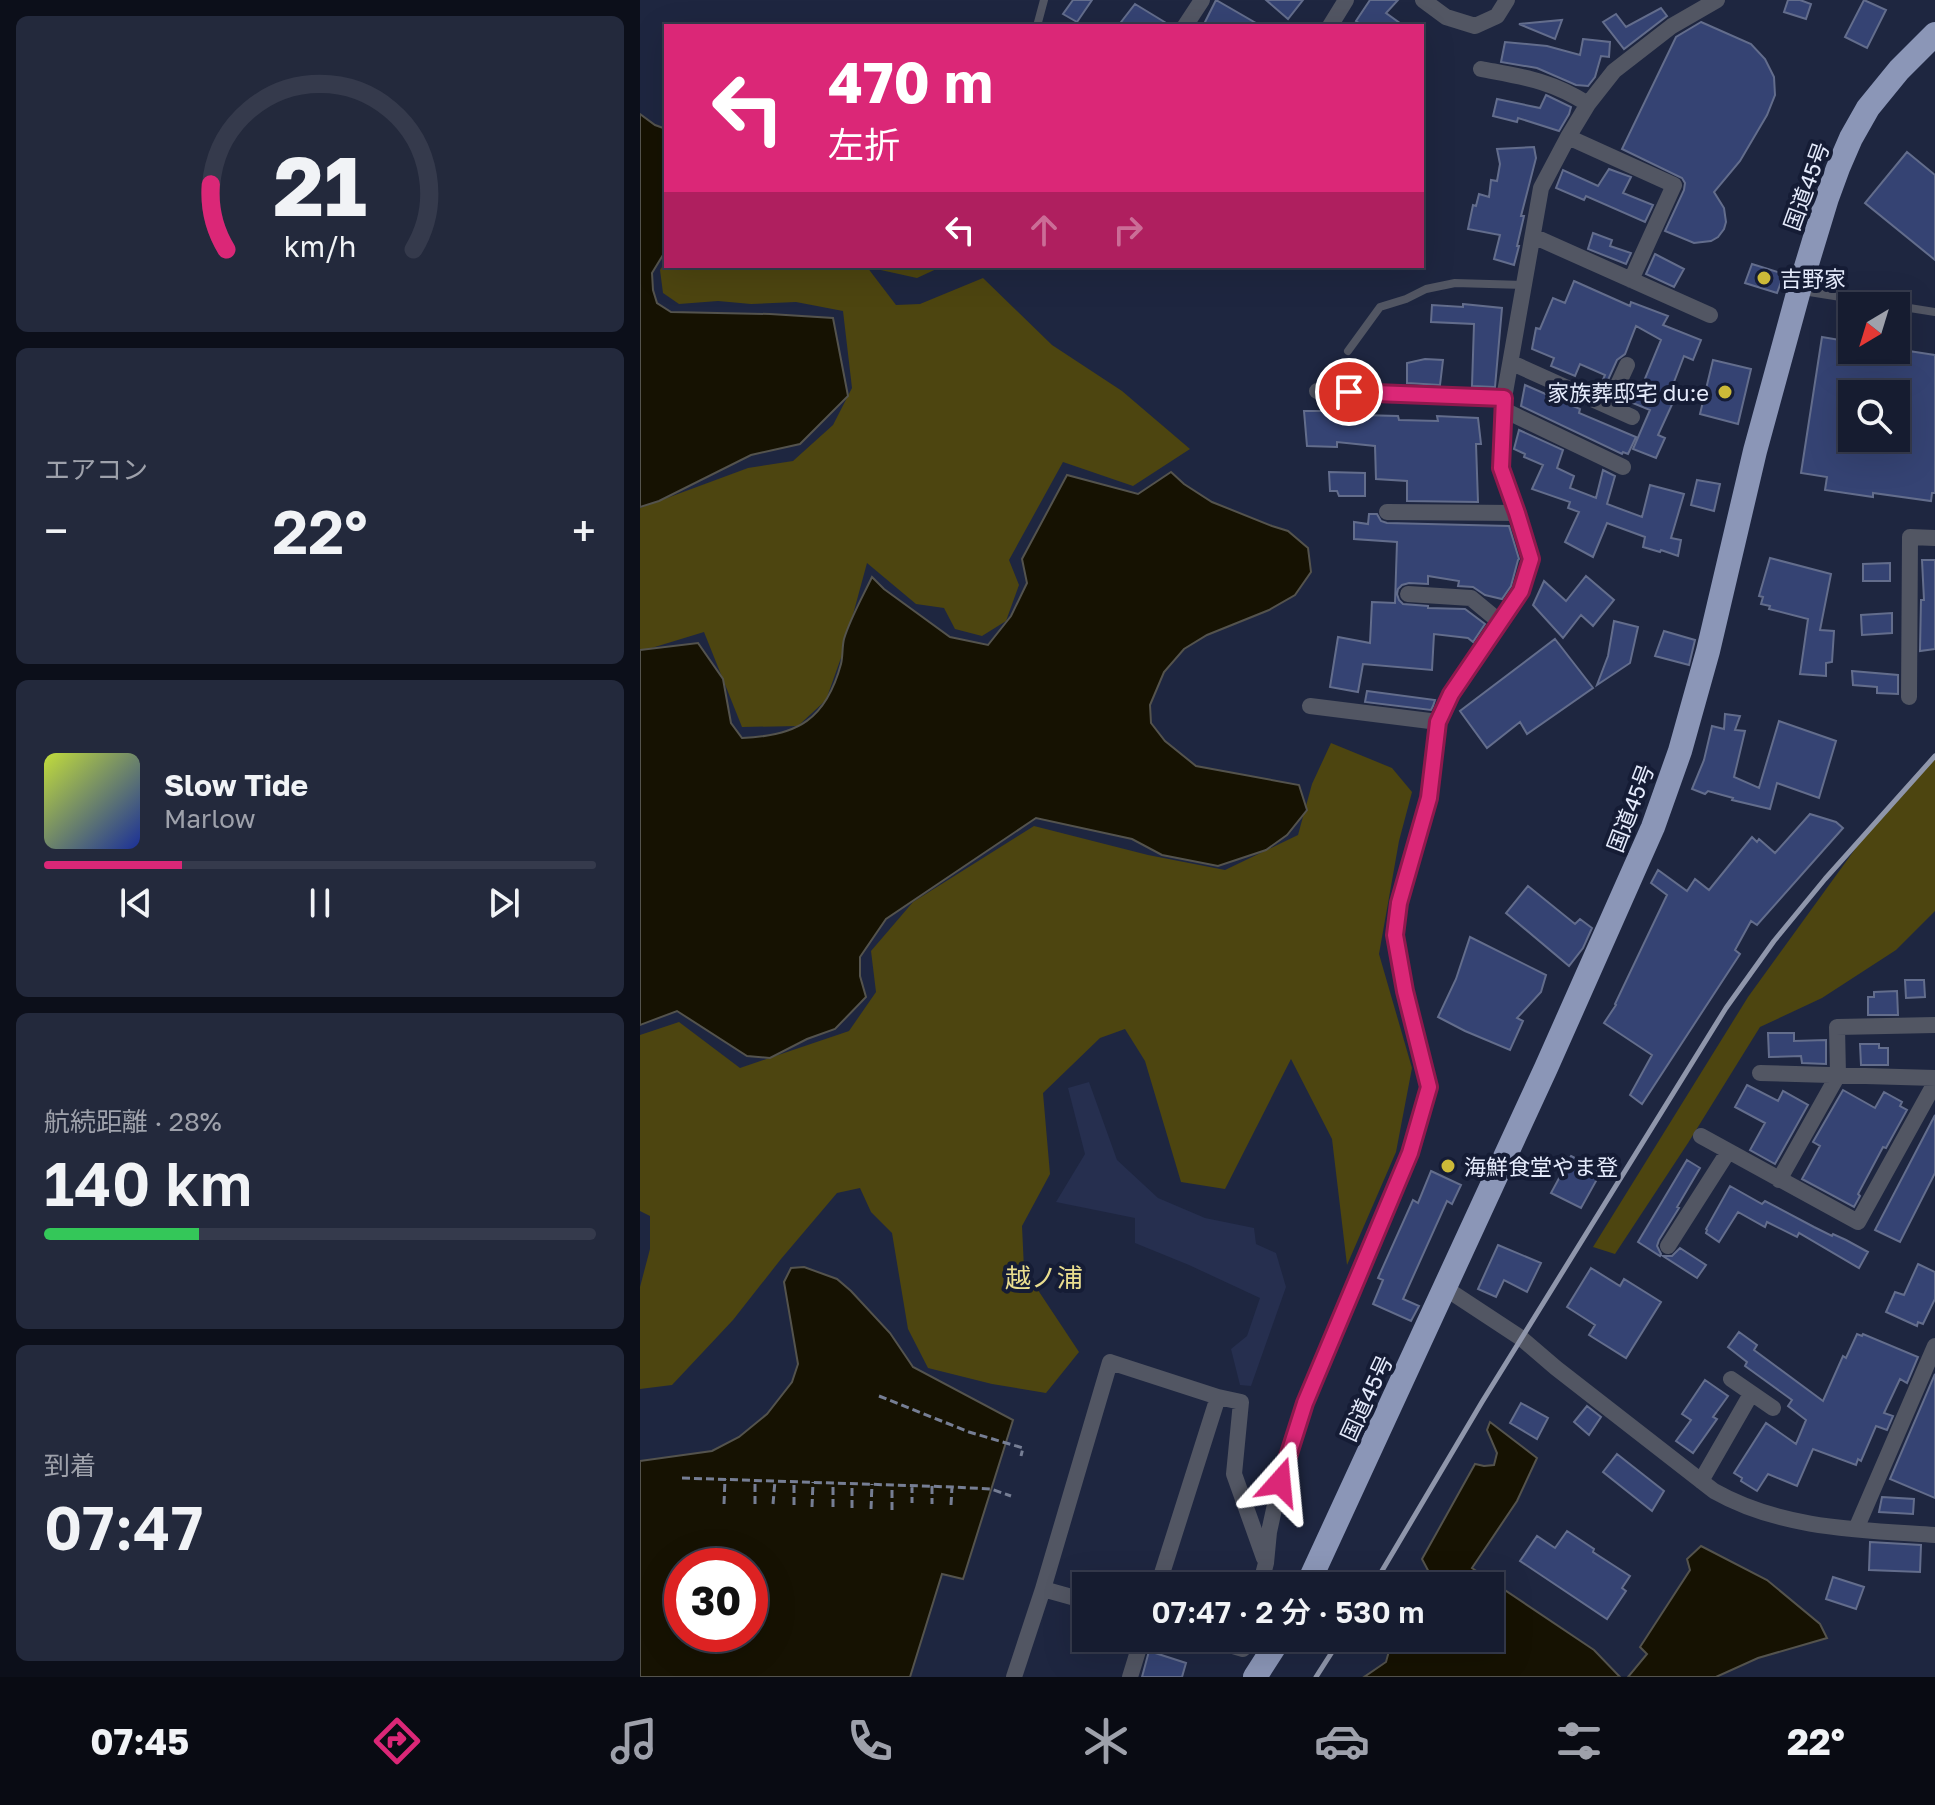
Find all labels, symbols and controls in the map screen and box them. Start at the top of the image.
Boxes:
text: 470 m [828,48,993,115]
icon: left [696,56,800,160]
text: 左折 [828,123,900,166]
text: 21 [273,134,367,234]
street label: 国道45号 [1778,138,1834,234]
icon: left [938,208,982,252]
icon: ahead [1022,208,1066,252]
icon: right [1106,208,1150,252]
text: km/h [284,229,356,263]
place label: 吉野家 [1780,265,1846,292]
marker: 吉野家 [1755,269,1773,287]
north arrow [1838,292,1910,364]
map controls [1838,292,1910,452]
pin [1315,358,1383,426]
icon: arrive [1327,370,1371,414]
place label: 家族葬邸宅 du:e [1547,379,1709,406]
button: search [1838,380,1910,452]
marker: 家族葬邸宅 du:e [1716,383,1734,401]
text: エアコン [44,454,148,485]
text: 22° [272,495,368,567]
text: − [44,504,68,557]
text: + [572,504,596,557]
street label: 国道45号 [1601,760,1659,856]
text: Slow Tide [164,767,308,803]
text: Marlow [164,803,256,834]
icon: previous [114,881,158,925]
icon: pause [298,881,342,925]
icon: next [482,881,526,925]
text: 航続距離 · 28% [44,1106,222,1137]
text: 140 km [44,1147,252,1219]
place label: 海鮮食堂やま登 [1464,1153,1618,1180]
marker: 海鮮食堂やま登 [1439,1157,1457,1175]
district label: 越ノ浦 [1005,1262,1083,1293]
street label: 国道45号 [1334,1351,1398,1445]
position arrow [1238,1440,1322,1524]
text: 到着 [44,1450,96,1481]
text: 07:47 [44,1491,203,1563]
speed limit sign: 30 [664,1548,768,1652]
text: 07:47 · 2 分 · 530 m [1152,1594,1424,1630]
icon: directions [369,1713,425,1769]
icon: music [606,1713,662,1769]
icon: phone [842,1713,898,1769]
icon: climate [1078,1713,1134,1769]
icon: car [1314,1713,1370,1769]
icon: filters [1551,1713,1607,1769]
text: 07:45 [90,1720,189,1763]
text: 22° [1787,1720,1845,1763]

